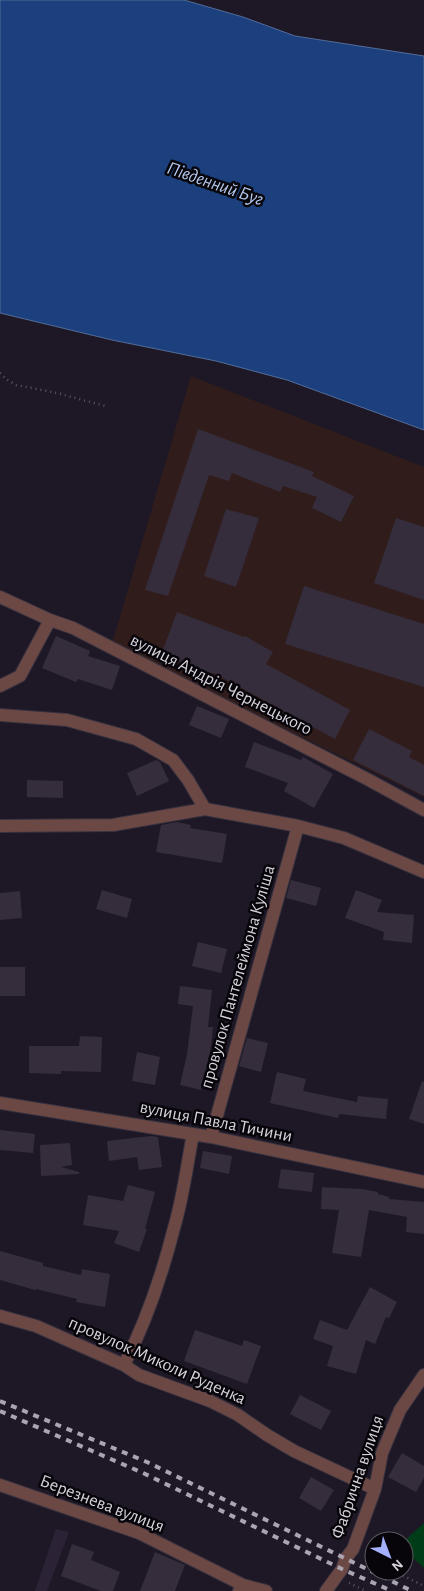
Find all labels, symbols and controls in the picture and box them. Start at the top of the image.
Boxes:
water label: Південний Буг [164,159,266,209]
street label: вулиця Андрія Чернецького [127,631,315,739]
street label: провулок Пантелеймона Куліша [197,863,279,1091]
street label: вулиця Павла Тичини [138,1098,294,1146]
street label: провулок Миколи Руденка [66,1314,248,1408]
street label: Фабрична вулиця [328,1413,388,1541]
street label: Березнева вулиця [37,1472,167,1536]
north arrow [364,1531,414,1581]
text: N [389,1556,405,1573]

